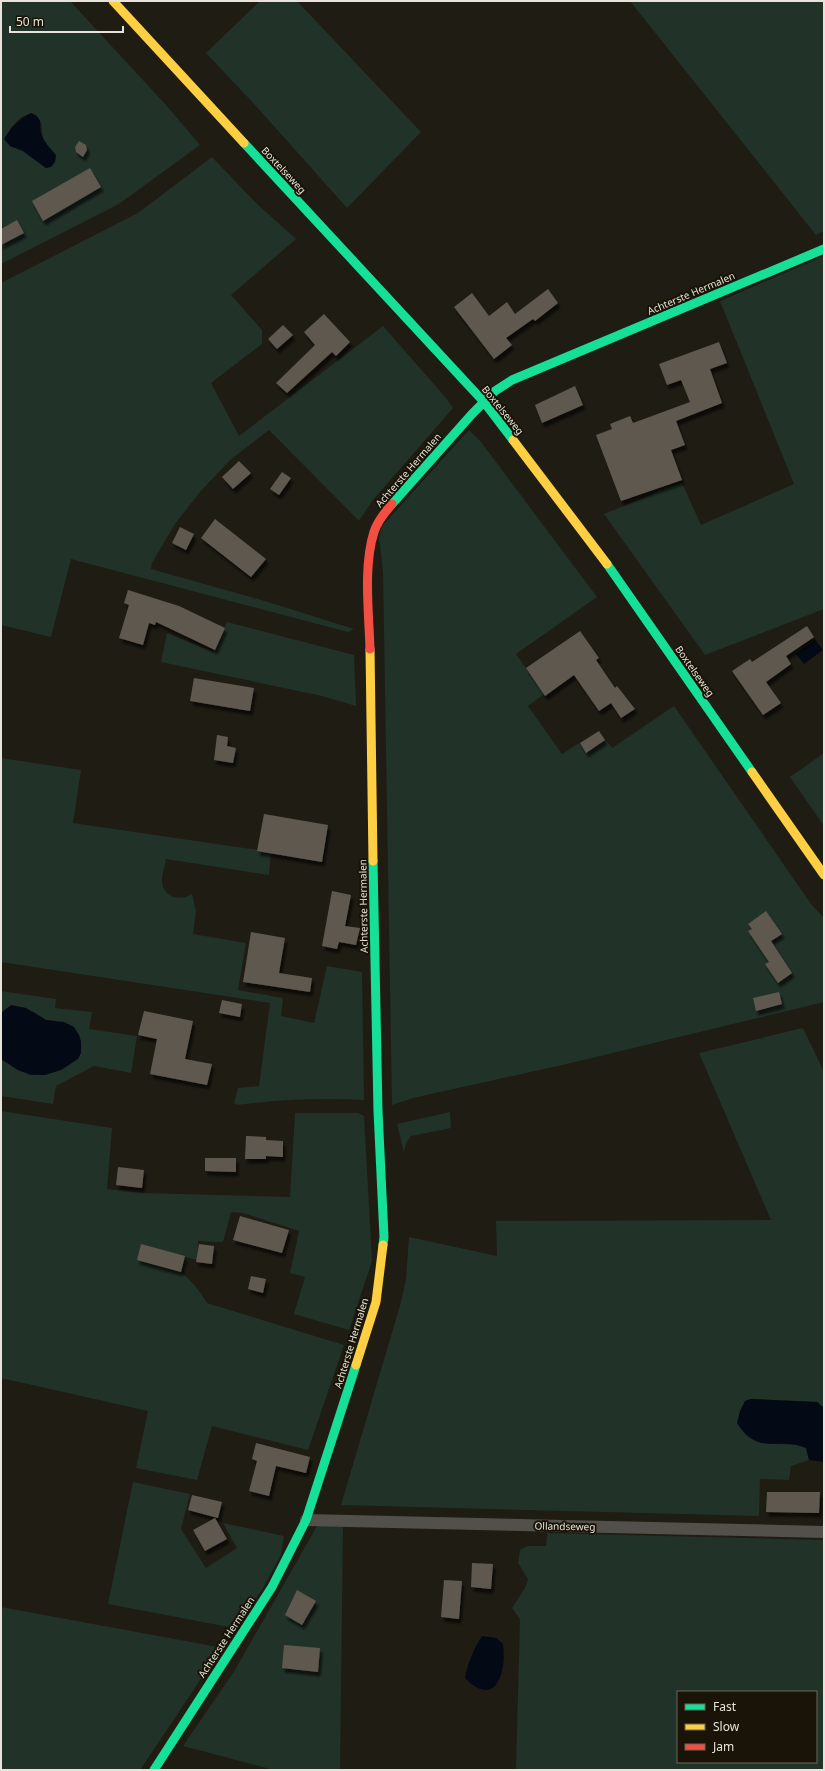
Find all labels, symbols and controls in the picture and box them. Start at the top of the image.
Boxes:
scale bar [10,8,123,34]
text: 50 m [16,13,44,30]
street label: Boxtelseweg [259,144,309,196]
street label: Achterste Hermalen [645,268,737,318]
street label: Boxtelseweg [479,383,527,437]
street label: Achterste Hermalen [372,430,444,510]
street label: Boxtelseweg [672,643,718,699]
street label: Achterste Hermalen [355,859,371,953]
street label: Achterste Hermalen [331,1296,371,1390]
street label: Ollandseweg [534,1518,596,1534]
street label: Achterste Hermalen [195,1594,257,1680]
legend [677,1691,817,1763]
text: Fast [713,1698,737,1715]
text: Slow [713,1718,740,1735]
text: Jam [712,1738,734,1755]

